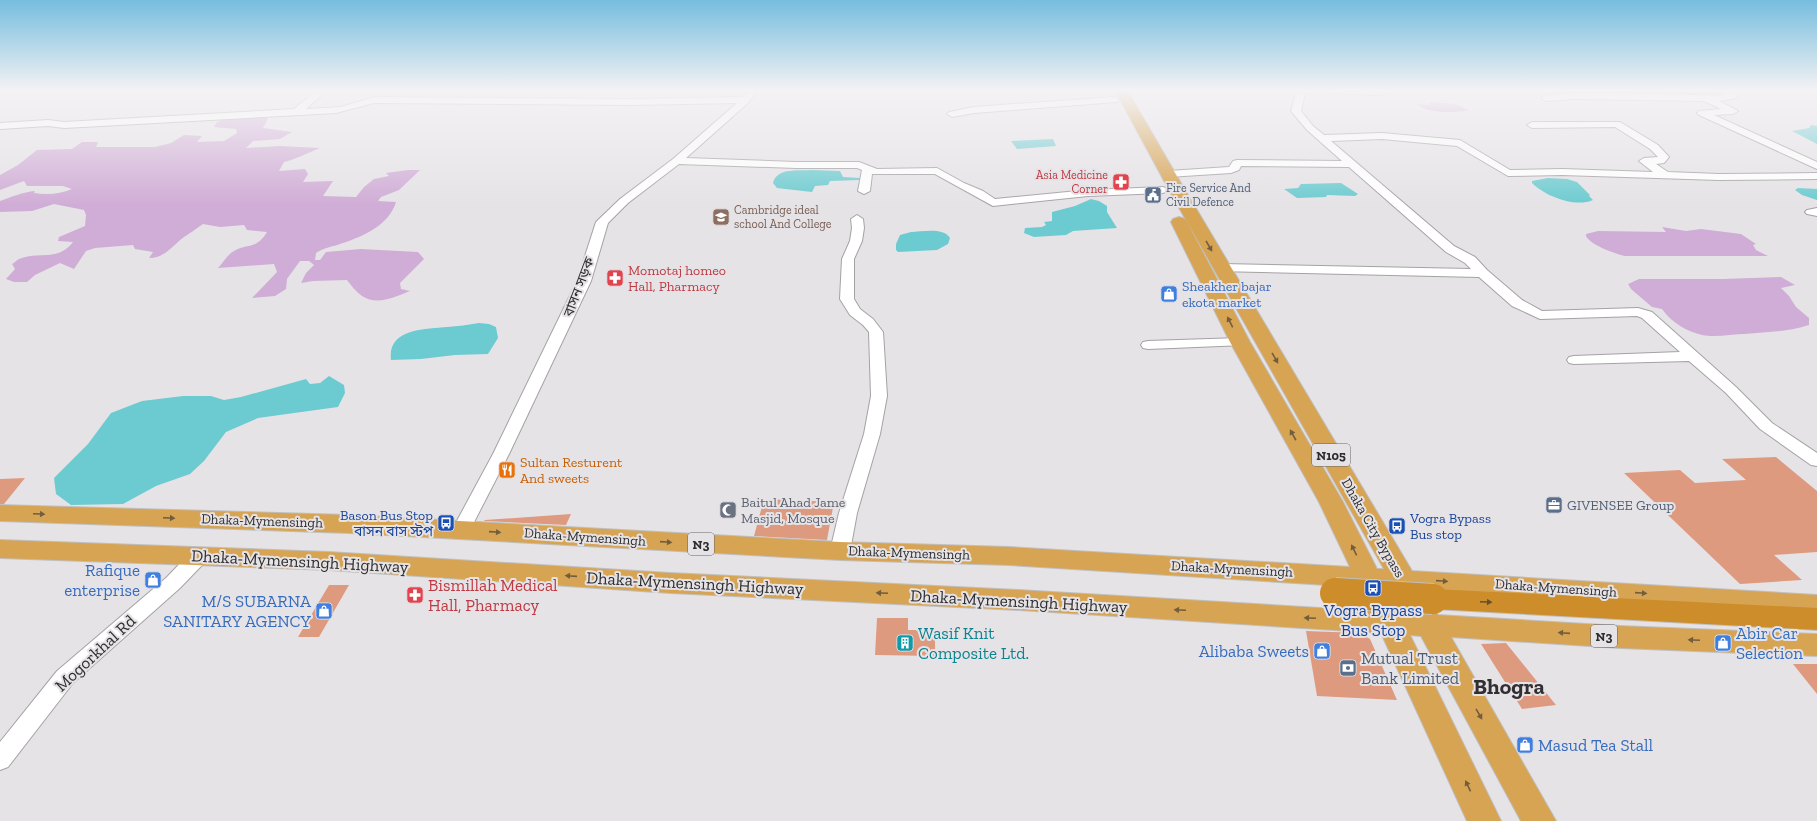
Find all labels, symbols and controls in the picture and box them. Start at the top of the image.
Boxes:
place label: Asia Medicine Corner [1036,168,1108,196]
pharmacy icon: Asia Medicine Corner [1111,172,1131,192]
place label: Fire Service And Civil Defence [1166,181,1251,209]
public building icon: Fire Service And Civil Defence [1143,185,1163,205]
place label: Cambridge ideal school And College [734,203,832,231]
school or university icon: Cambridge ideal school And College [711,207,731,227]
one-way arrow [1206,240,1213,252]
street label: বাসন সড়ক [560,254,598,320]
place label: Momotaj homeo Hall, Pharmacy [628,262,726,295]
pharmacy icon: Momotaj homeo Hall, Pharmacy [605,268,625,288]
place label: Sheakher bajar ekota market [1182,278,1272,311]
shop icon: Sheakher bajar ekota market [1159,284,1179,304]
one-way arrow [1227,316,1233,327]
one-way arrow [1271,352,1278,364]
one-way arrow [1290,429,1297,441]
road number: N105 [1312,444,1350,466]
place label: Sultan Resturent And sweets [520,454,623,487]
restaurant icon: Sultan Resturent And sweets [497,460,517,480]
street label: Dhaka City Bypass [1338,475,1408,581]
place label: Baitul Ahad Jame Masjid, Mosque [741,494,846,527]
office icon: GIVENSEE Group [1544,495,1564,515]
place label: GIVENSEE Group [1567,497,1675,514]
mosque icon: Baitul Ahad Jame Masjid, Mosque [718,500,738,520]
place label: Bason Bus Stop বাসন বাস স্টপ [340,507,434,540]
street label: Dhaka-Mymensingh [201,510,323,532]
place label: Vogra Bypass Bus stop [1409,510,1491,543]
one-way arrow [33,511,46,517]
bus stop icon: Bason Bus Stop বাসন বাস স্টপ [436,513,456,533]
one-way arrow [163,515,176,521]
bus stop icon: Vogra Bypass Bus stop [1387,516,1407,536]
street label: Dhaka-Mymensingh [524,524,647,550]
one-way arrow [489,528,501,535]
road number: N3 [688,533,714,555]
one-way arrow [660,539,672,546]
street label: Dhaka-Mymensingh [848,542,970,564]
one-way arrow [1351,544,1358,556]
street label: Dhaka-Mymensingh Highway [191,545,409,577]
street label: Dhaka-Mymensingh [1171,557,1294,581]
place label: Rafique enterprise [64,560,140,600]
street label: Dhaka-Mymensingh Highway [586,567,804,599]
shop icon: Rafique enterprise [143,570,163,590]
one-way arrow [565,573,577,580]
place label: Bismillah Medical Hall, Pharmacy [428,575,558,615]
street label: Dhaka-Mymensingh [1495,575,1618,601]
one-way arrow [1436,577,1448,584]
bus stop icon: Vogra Bypass Bus Stop [1363,578,1383,598]
pharmacy icon: Bismillah Medical Hall, Pharmacy [405,585,425,605]
street label: Dhaka-Mymensingh Highway [910,585,1128,617]
one-way arrow [876,590,888,597]
one-way arrow [1635,590,1647,597]
place label: M/S SUBARNA SANITARY AGENCY [163,591,312,631]
one-way arrow [1480,599,1492,606]
place label: Vogra Bypass Bus Stop [1323,600,1422,640]
shop icon: M/S SUBARNA SANITARY AGENCY [314,601,334,621]
one-way arrow [1173,607,1186,613]
street label: Mogorkhal Rd [50,610,140,695]
one-way arrow [1304,614,1316,621]
place label: Wasif Knit Composite Ltd. [918,623,1029,663]
place label: Abir Car Selection [1736,623,1803,663]
road number: N3 [1591,625,1617,647]
one-way arrow [1557,630,1570,636]
building icon: Wasif Knit Composite Ltd. [895,633,915,653]
shop icon: Abir Car Selection [1713,633,1733,653]
one-way arrow [1687,637,1700,643]
place label: Alibaba Sweets [1199,641,1309,661]
shop icon: Alibaba Sweets [1312,641,1332,661]
place label: Mutual Trust Bank Limited [1361,648,1460,688]
bank icon: Mutual Trust Bank Limited [1338,658,1358,678]
district label: Bhogra [1473,673,1545,700]
one-way arrow [1475,708,1482,720]
shop icon: Masud Tea Stall [1515,735,1535,755]
place label: Masud Tea Stall [1538,735,1654,755]
one-way arrow [1465,780,1471,791]

